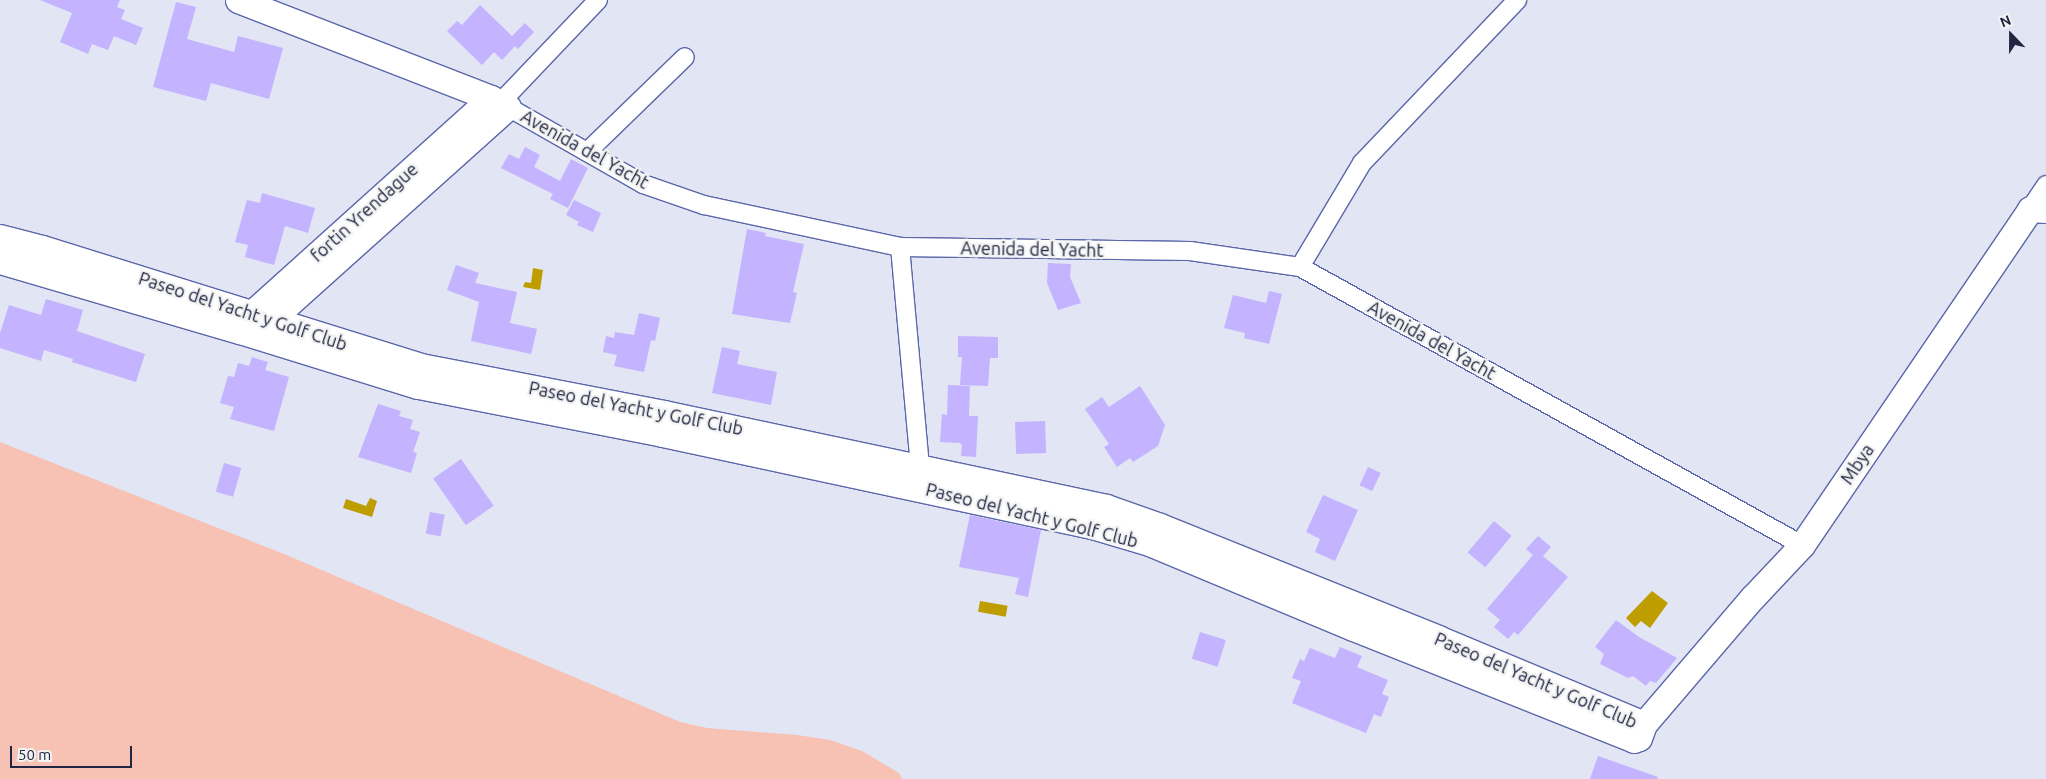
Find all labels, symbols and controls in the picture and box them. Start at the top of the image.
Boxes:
north arrow [1986,10,2036,60]
text: N [1998,12,2013,30]
street label: Avenida del Yacht [517,105,653,193]
street label: fortin Yrendague [306,158,422,266]
street label: Avenida del Yacht [960,237,1104,261]
street label: Paseo del Yacht y Golf Club [136,267,350,355]
street label: Avenida del Yacht [1364,296,1500,384]
street label: Paseo del Yacht y Golf Club [527,377,745,439]
street label: Mbya [1836,440,1878,488]
street label: Paseo del Yacht y Golf Club [924,478,1140,552]
street label: Paseo del Yacht y Golf Club [1431,627,1641,733]
scale bar [12,736,135,768]
text: 50 m [18,746,51,763]

